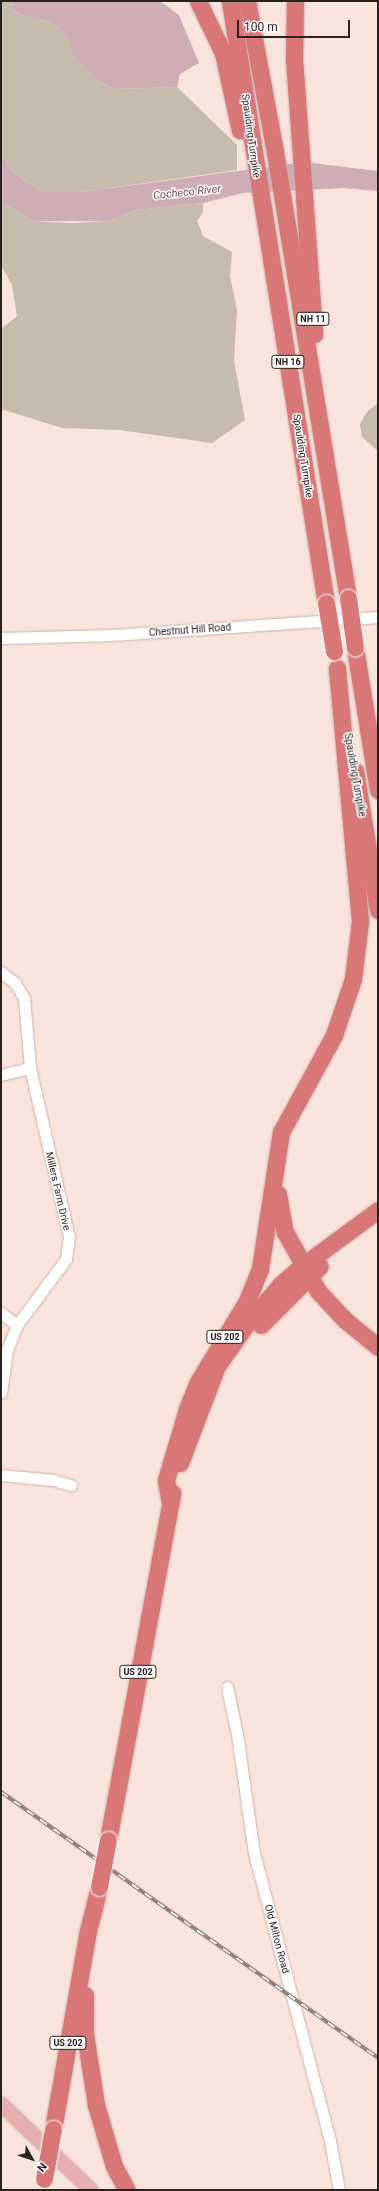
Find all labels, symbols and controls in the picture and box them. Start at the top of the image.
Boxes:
scale bar [239,12,352,38]
text: 100 m [244,20,278,34]
street label: Spaulding Turnpike [239,93,263,179]
water label: Cocheco River [152,183,222,203]
road number: NH 11 [296,312,330,326]
road number: NH 16 [271,355,305,369]
street label: Spaulding Turnpike [290,413,316,499]
street label: Chestnut Hill Road [148,621,232,639]
street label: Spaulding Turnpike [342,732,368,818]
street label: Millers Farm Drive [43,1151,73,1231]
road number: US 202 [206,1330,244,1344]
road number: US 202 [119,1665,157,1679]
street label: Old Milton Road [262,1903,292,1975]
road number: US 202 [49,2036,87,2050]
north arrow [12,2139,52,2179]
text: N [34,2160,49,2174]

